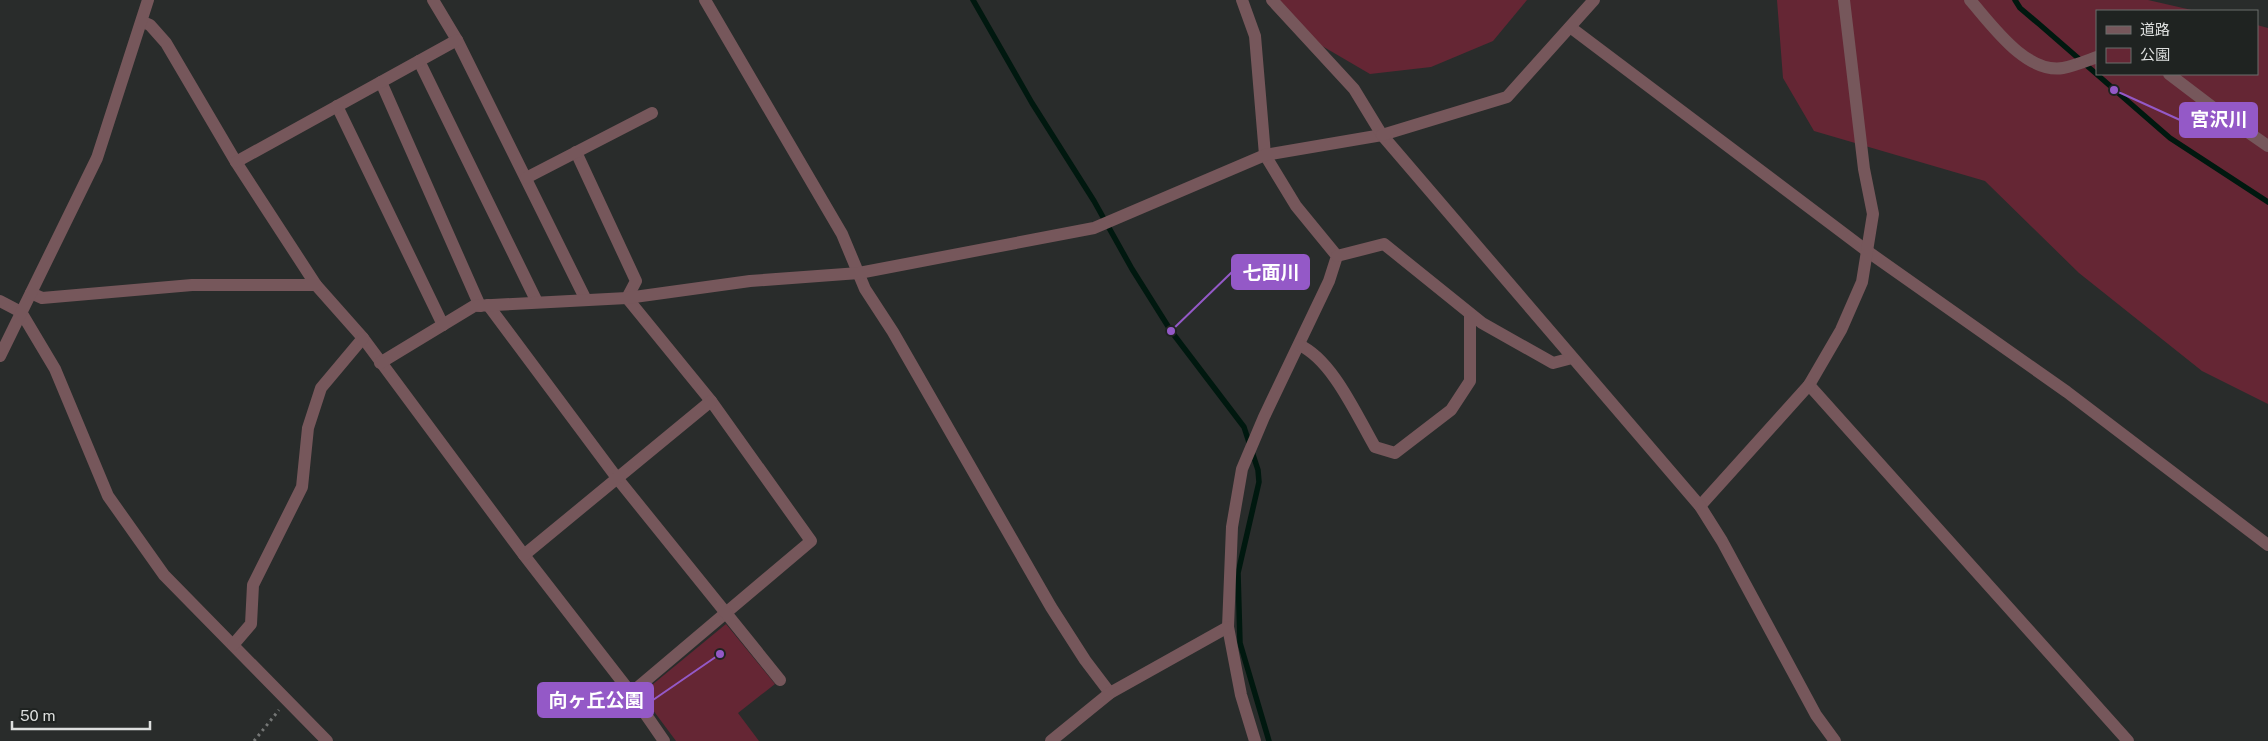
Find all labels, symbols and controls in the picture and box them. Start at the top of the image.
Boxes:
legend [2096,10,2258,75]
text: 道路 [2140,21,2170,38]
text: 公園 [2140,46,2170,63]
callout: 宮沢川 [2180,103,2257,137]
text: 宮沢川 [2190,108,2248,130]
callout: 七面川 [1232,255,1309,289]
text: 七面川 [1242,261,1300,283]
callout: 向ヶ丘公園 [538,683,653,717]
text: 向ヶ丘公園 [548,689,644,711]
scale bar [12,698,150,730]
text: 50 m [20,707,55,724]

